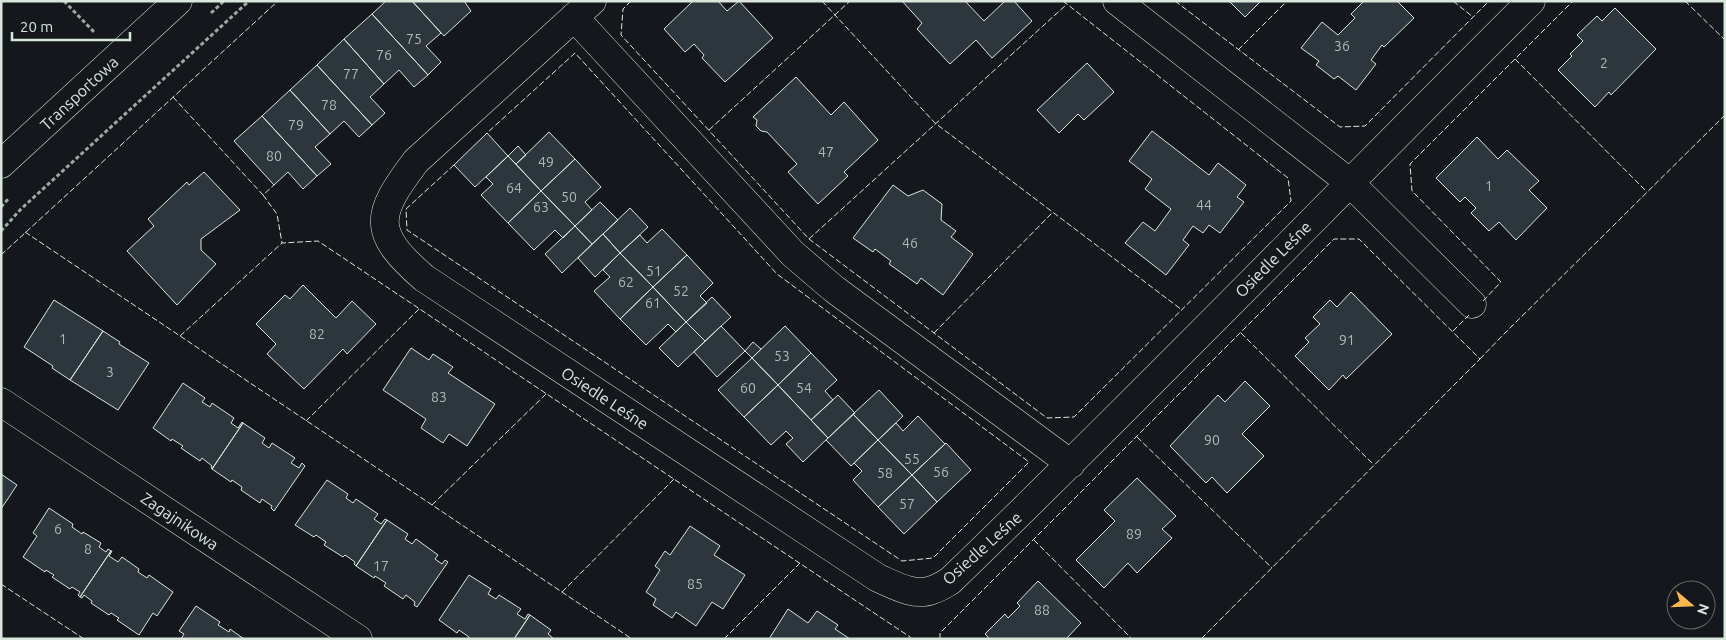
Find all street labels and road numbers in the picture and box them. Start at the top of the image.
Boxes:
street label: Transportowa [36,52,122,134]
street label: Osiedle Leśne [1231,217,1315,301]
street label: Osiedle Leśne [558,363,652,433]
street label: Zagajnikowa [138,489,222,553]
street label: Osiedle Leśne [939,508,1025,588]

